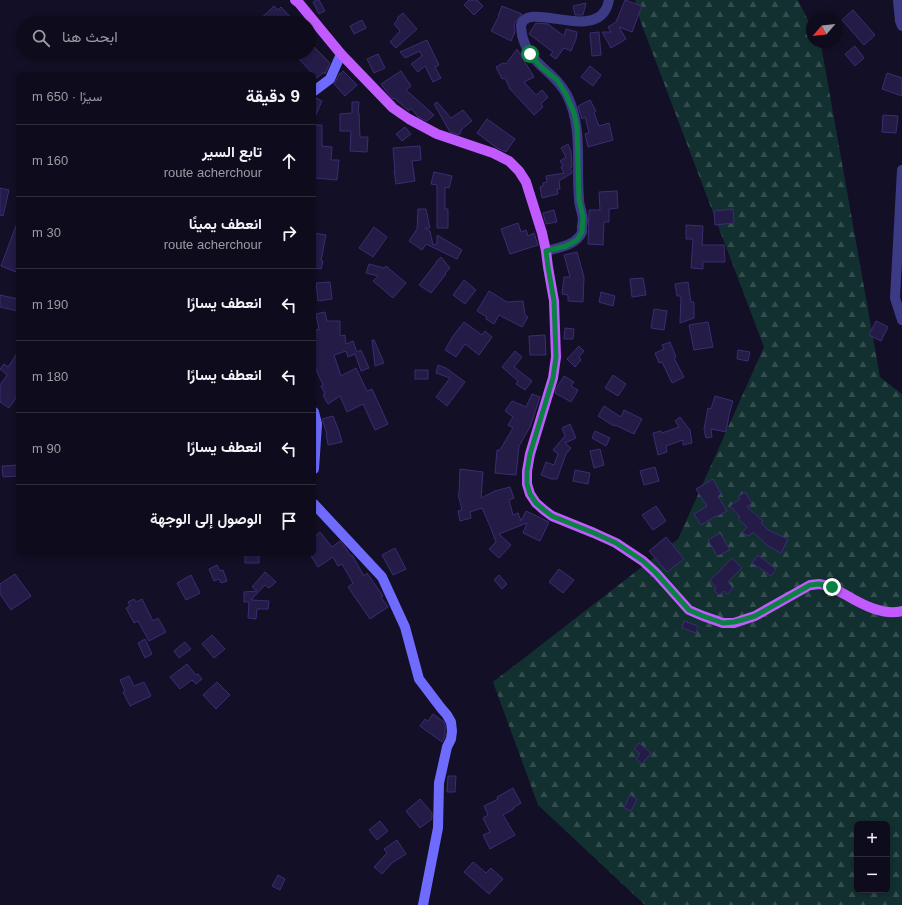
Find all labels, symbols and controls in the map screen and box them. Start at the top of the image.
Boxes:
north arrow [806,12,842,48]
search box [16,16,316,60]
icon: search [30,27,52,49]
text: ابحث هنا [62,28,118,45]
route start [521,45,539,63]
text: 9 دقيقة [246,87,300,106]
text: سيرًا · 650 m [32,89,102,104]
text: تابع السير [202,143,262,160]
icon: ahead [278,150,300,172]
text: 160 m [32,153,68,168]
text: route acherchour [164,165,262,180]
text: انعطف يمينًا [189,215,262,232]
icon: right [278,222,300,244]
text: 30 m [32,225,61,240]
text: route acherchour [164,237,262,252]
text: انعطف يسارًا [187,294,262,311]
icon: left [278,294,300,316]
text: 190 m [32,297,68,312]
text: انعطف يسارًا [187,366,262,383]
icon: left [278,366,300,388]
text: 180 m [32,369,68,384]
text: انعطف يسارًا [187,438,262,455]
icon: left [278,438,300,460]
text: 90 m [32,441,61,456]
text: الوصول إلى الوجهة [150,510,262,527]
icon: arrive [278,510,300,532]
route end [823,578,841,596]
map controls [854,821,890,893]
button: + [854,821,890,857]
button: − [854,857,890,893]

